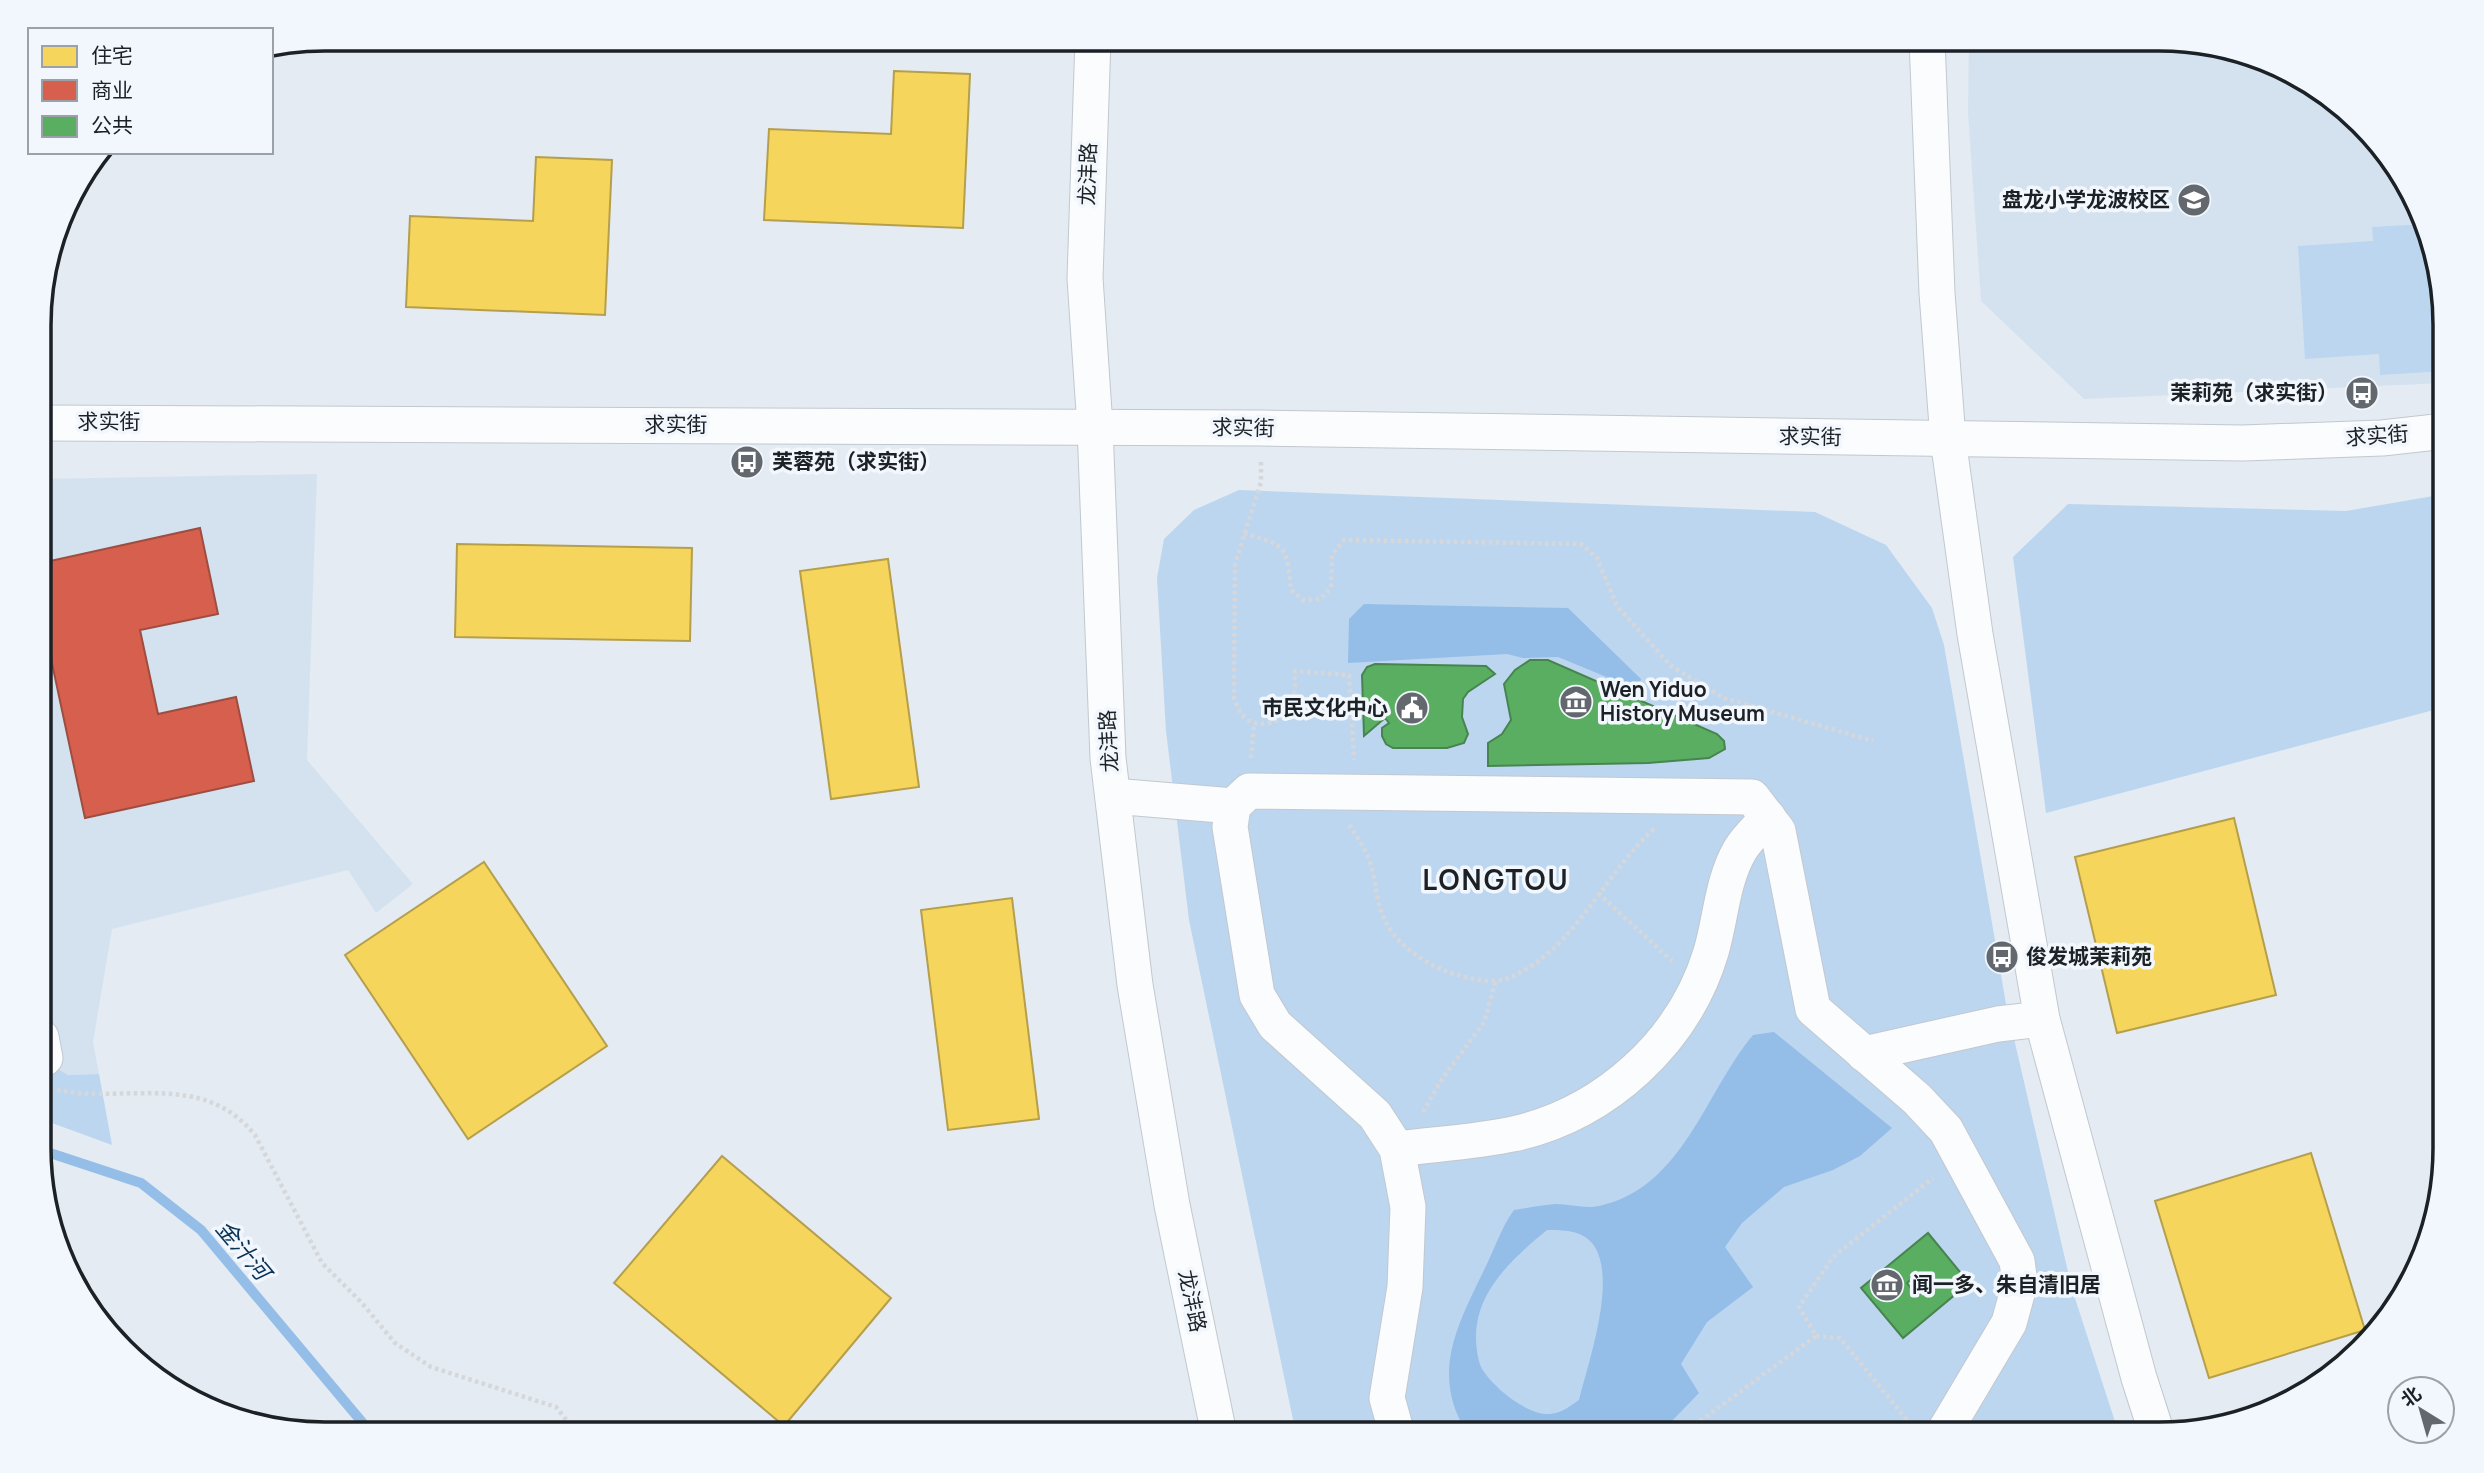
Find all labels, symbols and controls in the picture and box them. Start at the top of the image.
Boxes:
legend [28,28,273,154]
text: 住宅 [91,41,133,69]
text: 商业 [91,76,133,104]
text: 公共 [91,111,133,139]
street label: 龙沣路 [1072,142,1102,206]
school or university icon: 盘龙小学龙波校区 [2175,181,2213,219]
place label: 盘龙小学龙波校区 [2002,185,2170,213]
bus stop icon: 茉莉苑（求实街） [2343,374,2381,412]
place label: 茉莉苑（求实街） [2170,378,2338,406]
street label: 求实街 [78,407,141,435]
street label: 求实街 [645,410,708,438]
street label: 求实街 [1211,412,1275,442]
street label: 求实街 [2345,419,2409,451]
street label: 求实街 [1778,421,1842,451]
bus stop icon: 芙蓉苑（求实街） [728,443,766,481]
place label: 芙蓉苑（求实街） [772,447,940,475]
place label: Wen Yiduo History Museum [1600,675,1765,727]
museum icon: Wen Yiduo History Museum [1557,683,1595,721]
public building icon: 市民文化中心 [1393,689,1431,727]
place label: 市民文化中心 [1262,693,1388,721]
street label: 龙沣路 [1092,709,1124,773]
district label: LONGTOU [1422,860,1570,898]
bus stop icon: 俊发城茉莉苑 [1983,938,2021,976]
place label: 俊发城茉莉苑 [2026,942,2152,970]
water label: 金汁河 [209,1213,281,1289]
museum icon: 闻一多、朱自清旧居 [1868,1266,1906,1304]
street label: 龙沣路 [1173,1267,1213,1335]
place label: 闻一多、朱自清旧居 [1912,1270,2101,1298]
north arrow [2386,1375,2456,1445]
text: 北 [2395,1380,2426,1413]

